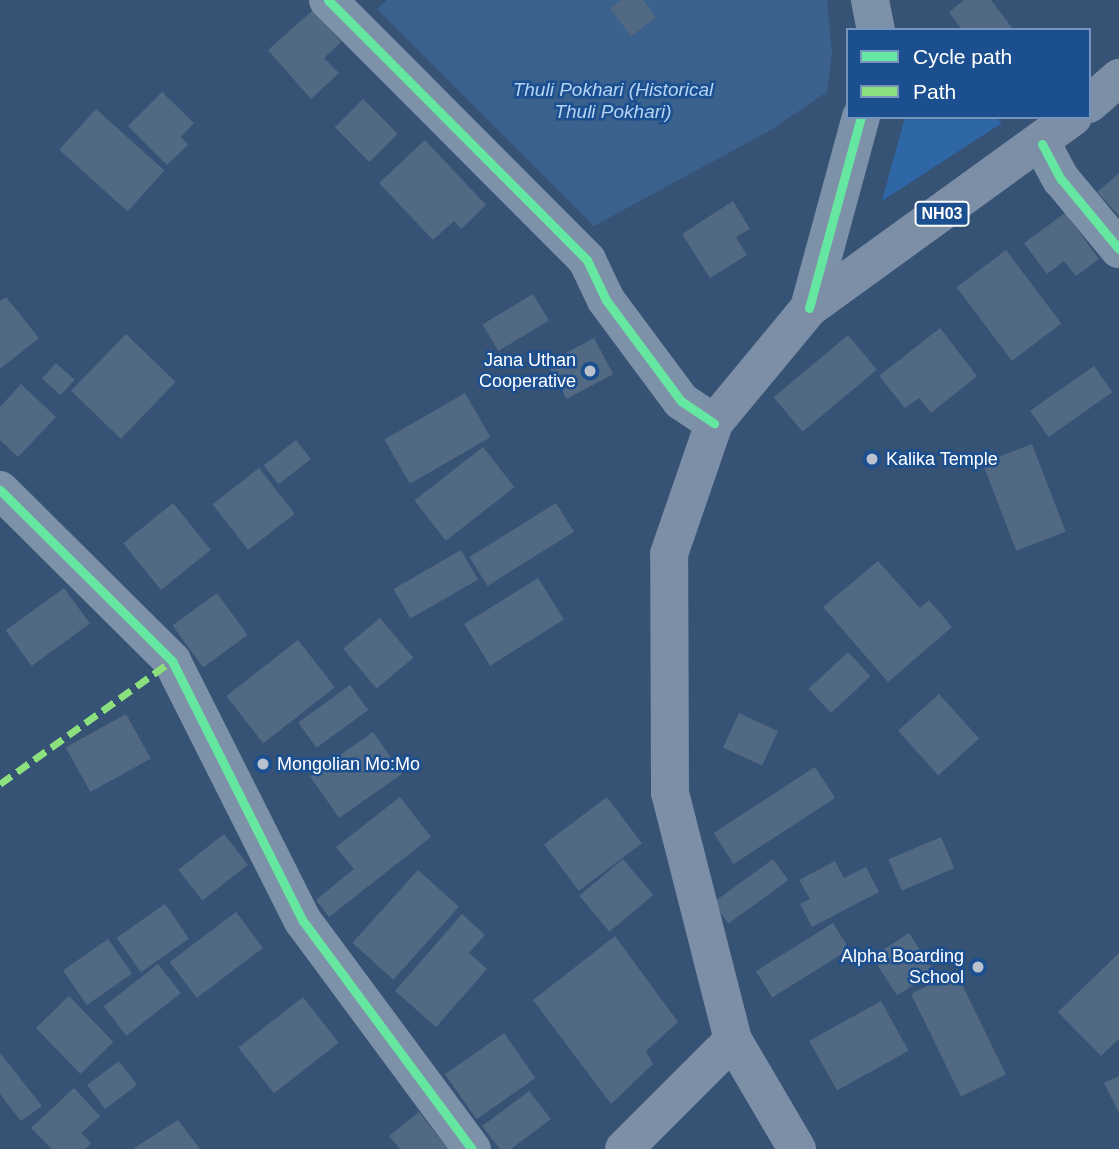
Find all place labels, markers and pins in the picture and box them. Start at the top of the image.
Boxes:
place label: Jana Uthan Cooperative [479,350,576,392]
marker: Jana Uthan Cooperative [582,363,598,379]
place label: Kalika Temple [886,448,998,470]
marker: Kalika Temple [864,451,880,467]
place label: Mongolian Mo:Mo [277,753,420,775]
marker: Mongolian Mo:Mo [255,756,271,772]
place label: Alpha Boarding School [841,946,964,988]
marker: Alpha Boarding School [970,959,986,975]

